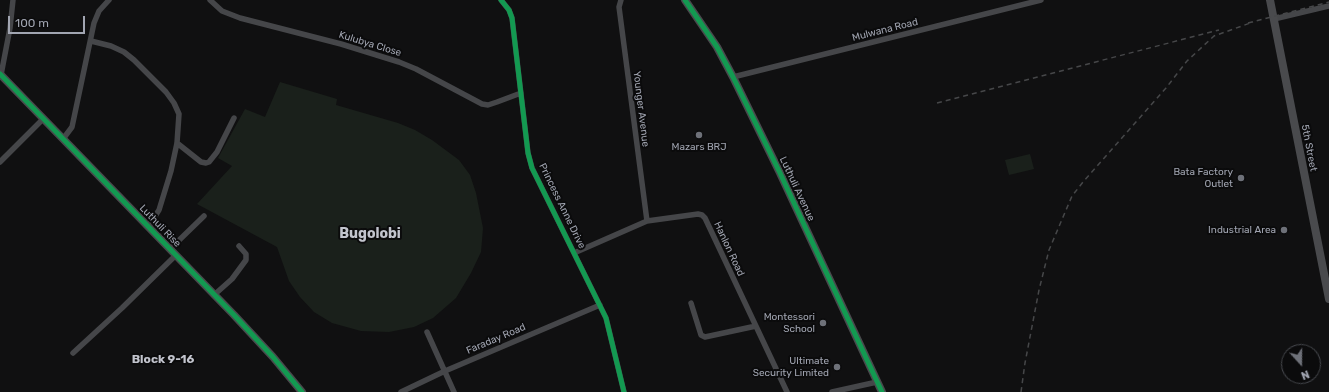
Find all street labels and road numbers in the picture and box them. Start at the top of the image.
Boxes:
street label: Mulwana Road [851,16,919,44]
street label: Kulubya Close [337,29,403,59]
street label: Younger Avenue [630,70,652,148]
street label: 5th Street [1299,124,1319,172]
street label: Luthuli Avenue [777,155,817,223]
street label: Princess Anne Drive [536,161,588,251]
street label: Luthuli Rise [137,202,183,250]
street label: Hanlon Road [711,220,747,278]
street label: Faraday Road [465,321,527,357]

